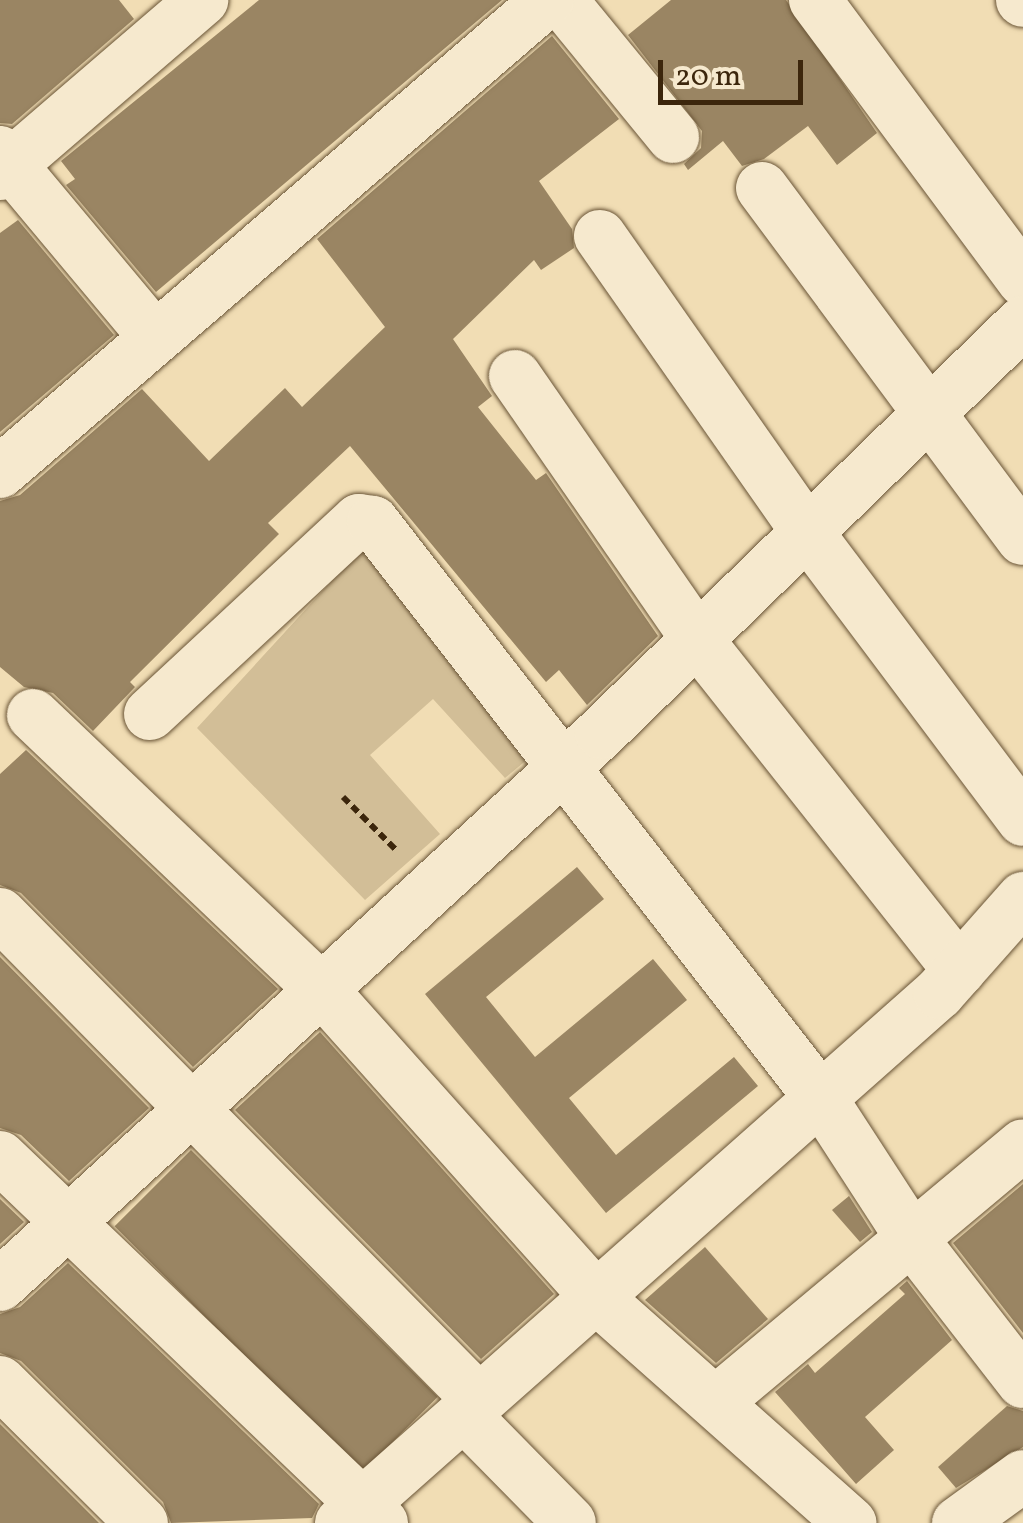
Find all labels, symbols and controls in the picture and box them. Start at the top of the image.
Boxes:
scale bar [663,40,808,102]
text: 20 m [675,56,741,98]

